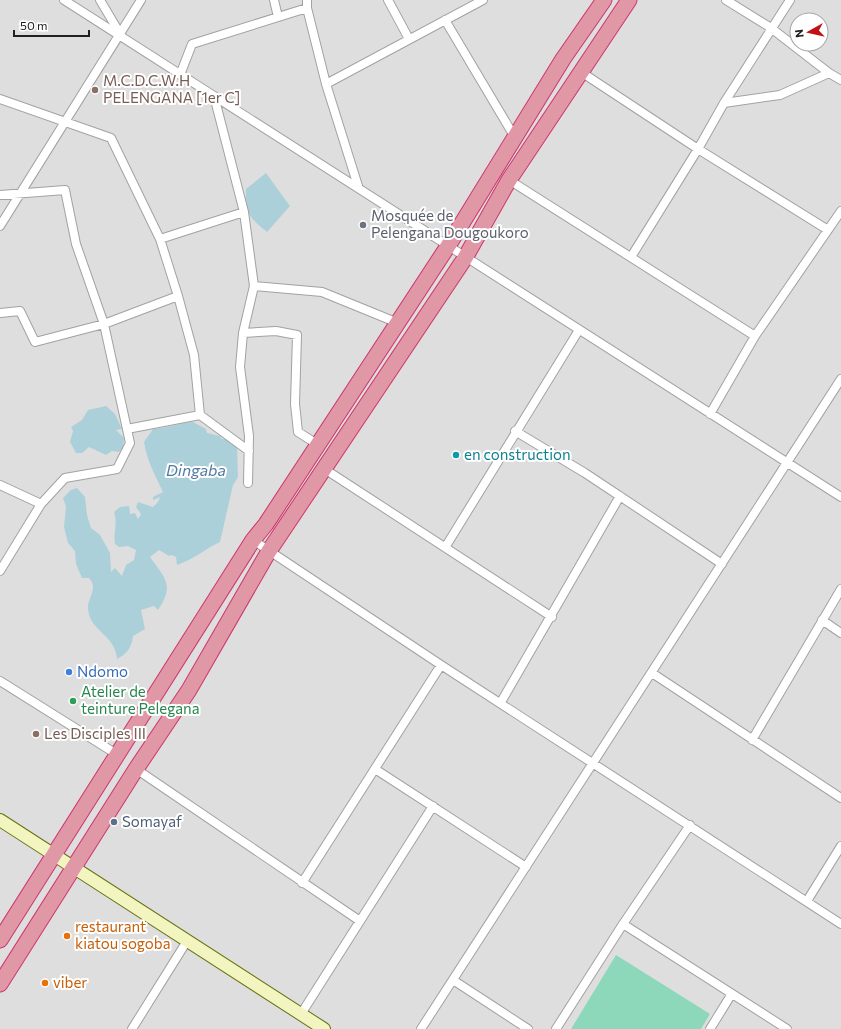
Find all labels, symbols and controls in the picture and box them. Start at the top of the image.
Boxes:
scale bar [14,12,89,38]
north arrow [789,12,829,52]
text: 50 m [20,18,48,32]
text: N [792,28,806,38]
place label: M.C.D.C.W.H PELENGANA [1er C] [103,71,240,106]
marker: M.C.D.C.W.H PELENGANA [1er C] [90,85,100,95]
place label: Mosquée de Pelengana Dougoukoro [371,206,529,241]
marker: Mosquée de Pelengana Dougoukoro [358,220,368,230]
place label: en construction [464,445,571,463]
marker: en construction [451,450,461,460]
water label: Dingaba [166,460,226,479]
place label: Ndomo [77,662,128,680]
marker: Ndomo [64,667,74,677]
place label: Atelier de teinture Pelegana [81,682,200,717]
marker: Atelier de teinture Pelegana [68,696,78,706]
place label: Les Disciples III [44,724,146,742]
marker: Les Disciples III [31,729,41,739]
place label: Somayaf [122,812,182,830]
marker: Somayaf [109,817,119,827]
place label: restaurant kiatou sogoba [75,917,171,952]
marker: restaurant kiatou sogoba [62,931,72,941]
place label: viber [53,973,87,991]
marker: viber [40,978,50,988]

